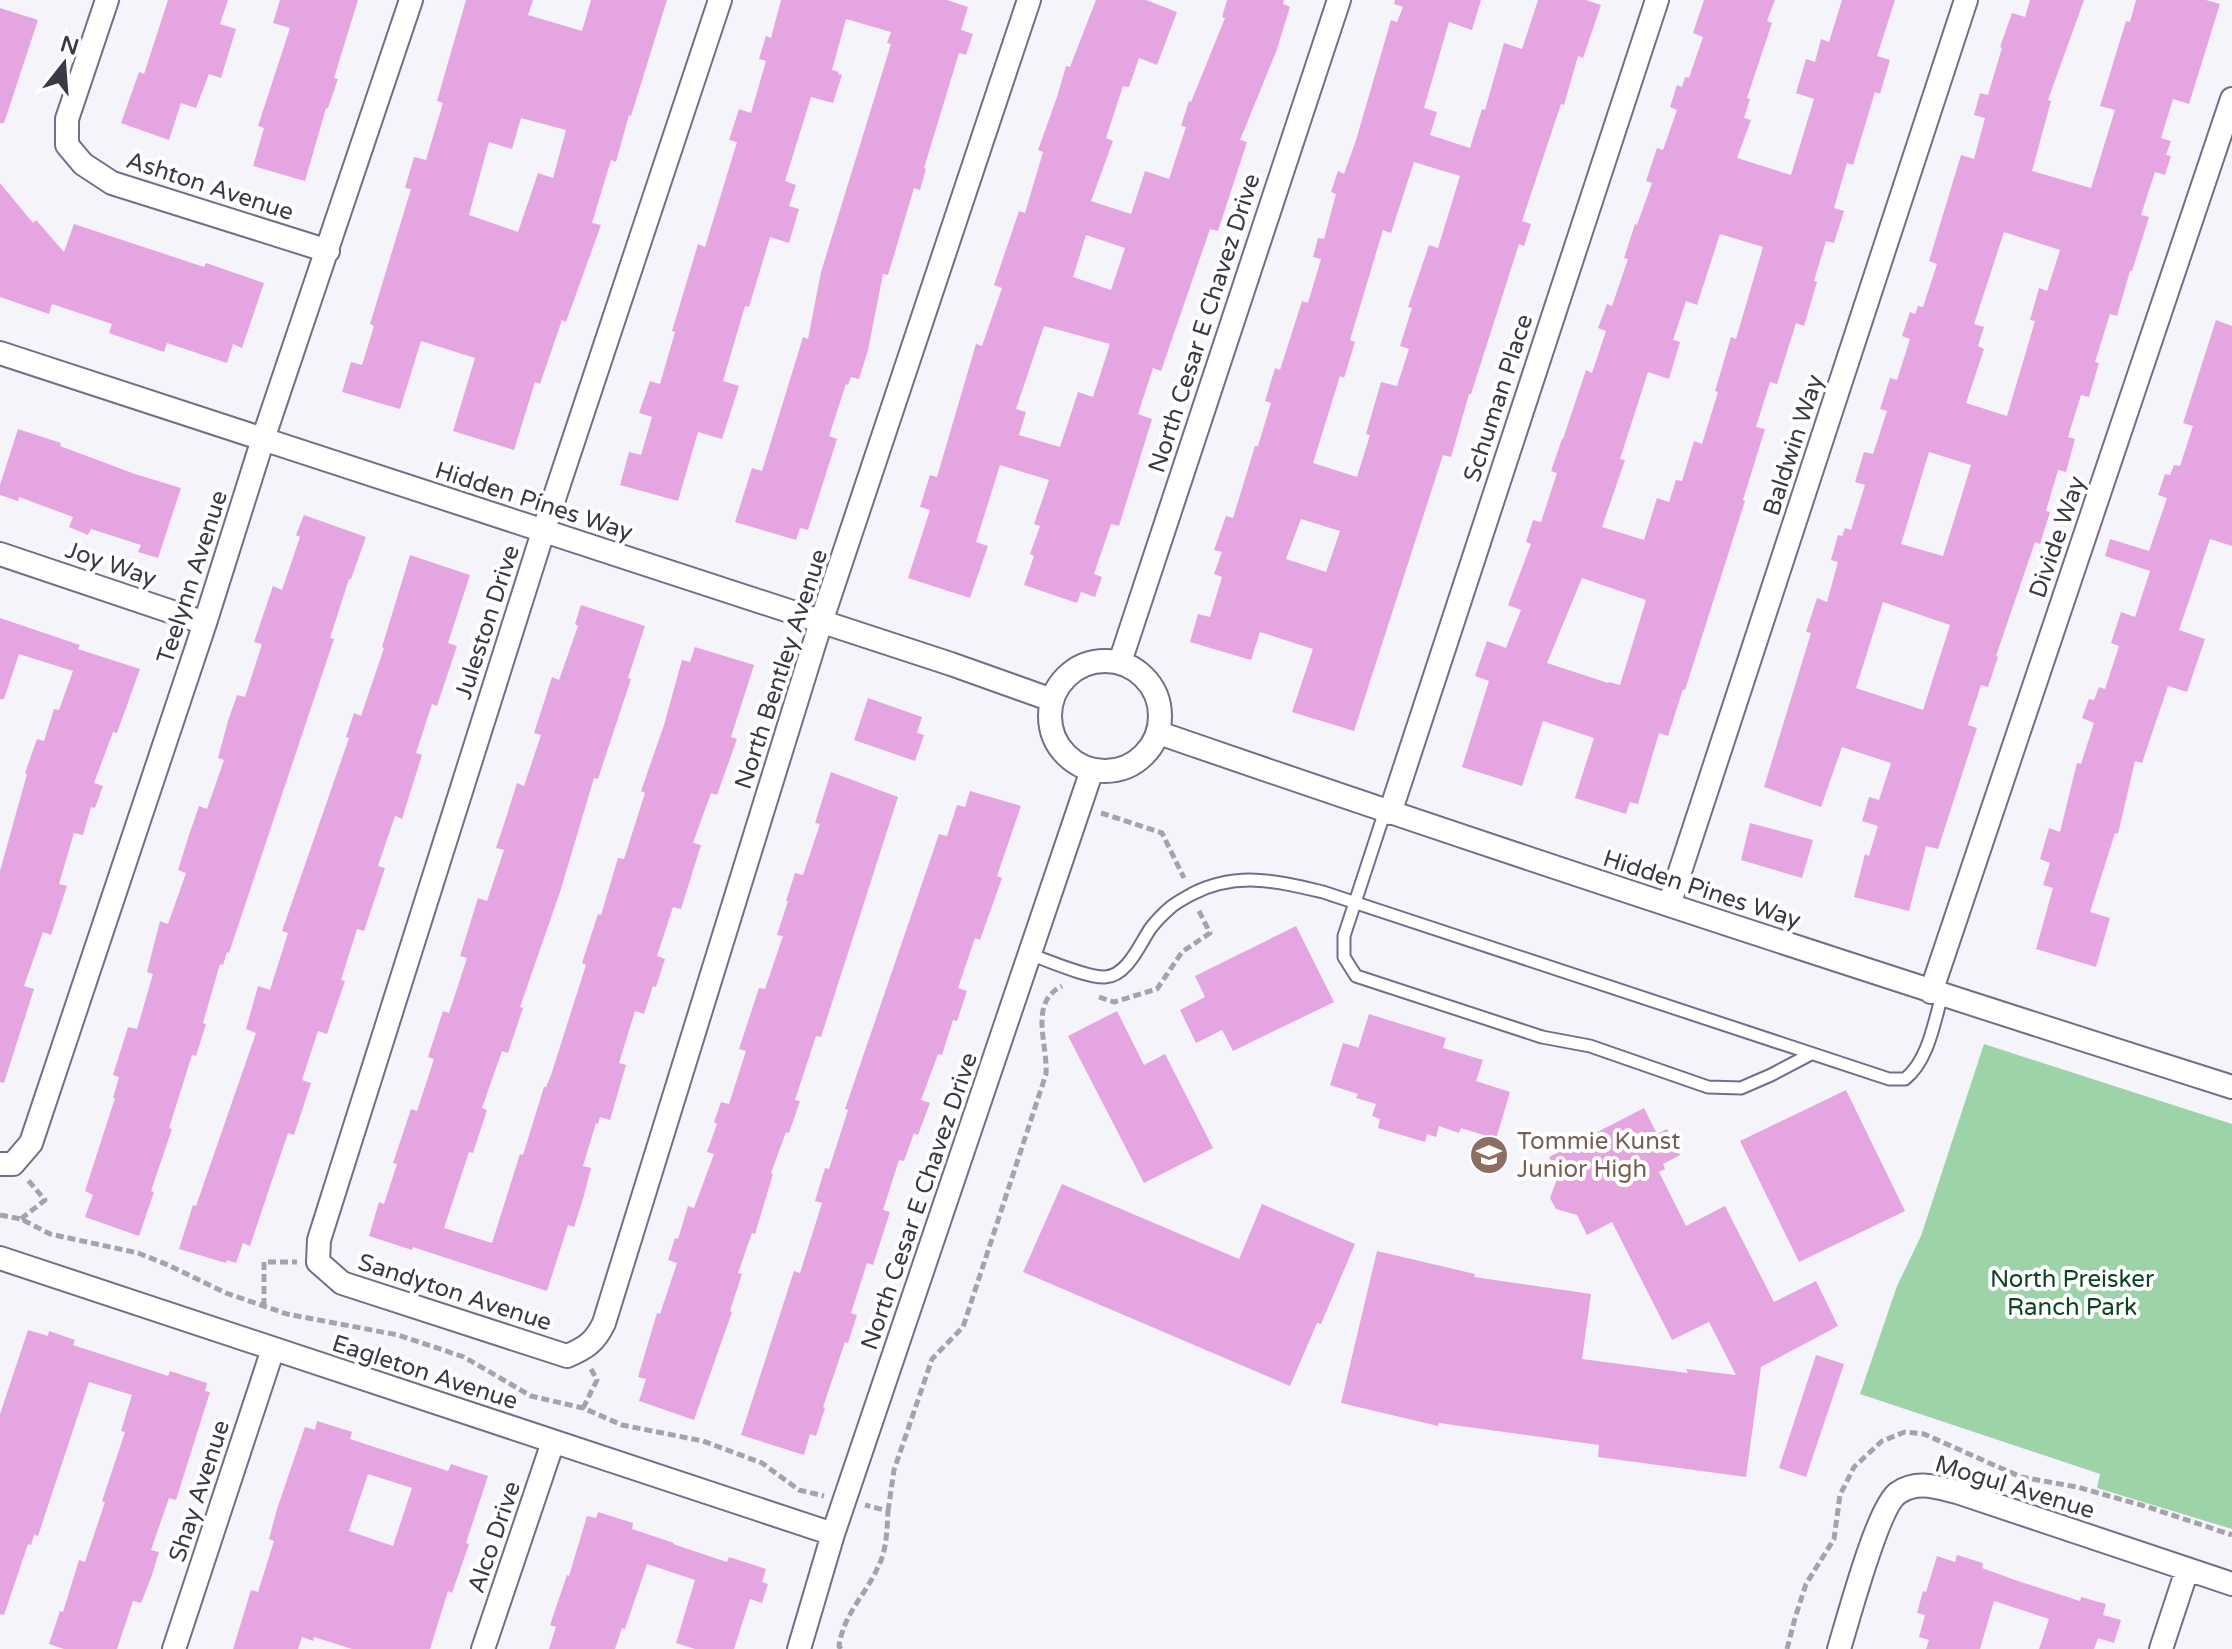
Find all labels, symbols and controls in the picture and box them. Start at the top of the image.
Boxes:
north arrow [24,24,104,104]
text: N [57,31,82,61]
street label: Ashton Avenue [123,146,297,227]
street label: North Cesar E Chavez Drive [1142,170,1267,476]
street label: Schuman Place [1458,311,1539,486]
street label: Baldwin Way [1757,371,1830,519]
street label: Hidden Pines Way [431,456,636,547]
street label: Divide Way [2023,472,2092,602]
street label: Teelynn Avenue [151,487,234,667]
street label: Joy Way [62,535,160,594]
street label: Juleston Drive [449,541,526,703]
street label: North Bentley Avenue [729,545,834,793]
street label: Hidden Pines Way [1599,844,1804,935]
street label: North Cesar E Chavez Drive [855,1049,984,1354]
place label: Tommie Kunst Junior High [1517,1127,1680,1184]
school or university icon: Tommie Kunst Junior High [1468,1134,1510,1176]
street label: Sandyton Avenue [354,1248,555,1337]
park label: North Preisker Ranch Park [1990,1265,2155,1322]
street label: Eagleton Avenue [328,1329,521,1416]
street label: Shay Avenue [163,1417,236,1566]
street label: Mogul Avenue [1932,1449,2098,1526]
street label: Alco Drive [462,1477,527,1597]

